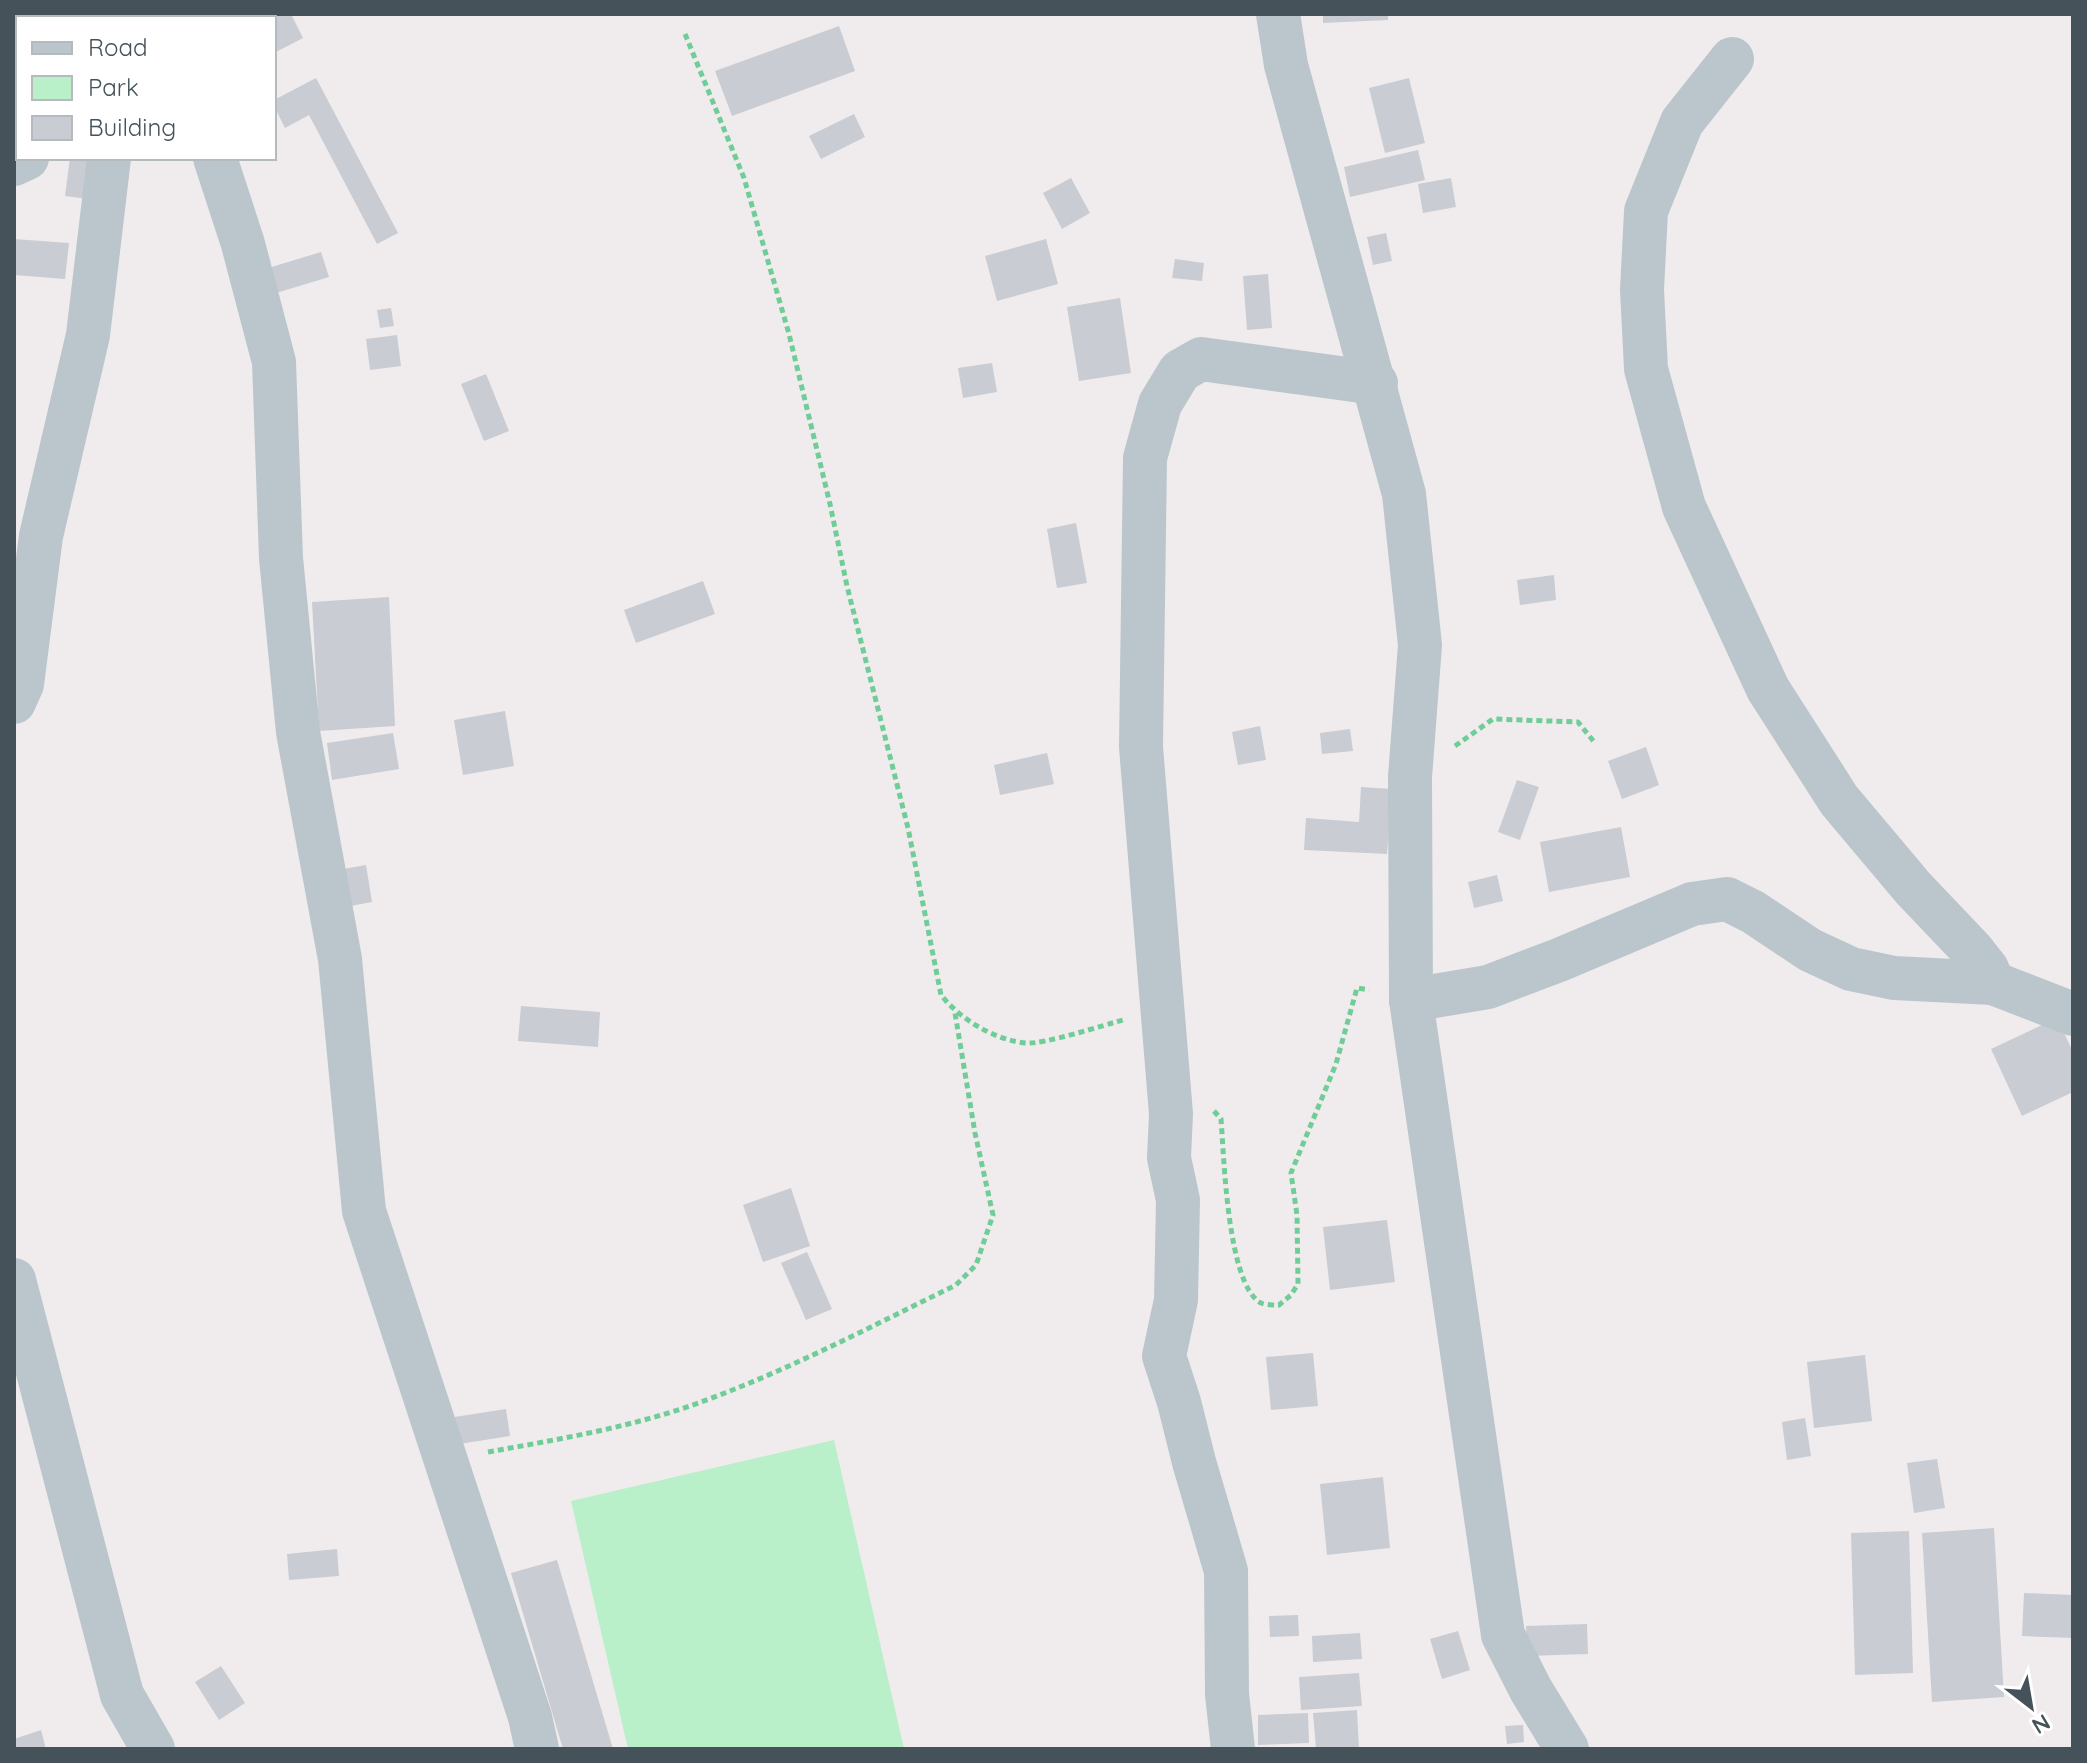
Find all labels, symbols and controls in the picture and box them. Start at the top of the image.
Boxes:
legend [16,16,276,160]
text: Road [88,32,148,62]
text: Park [88,72,139,102]
text: Building [88,112,176,142]
north arrow [1991,1667,2071,1747]
text: N [2027,1708,2055,1740]

